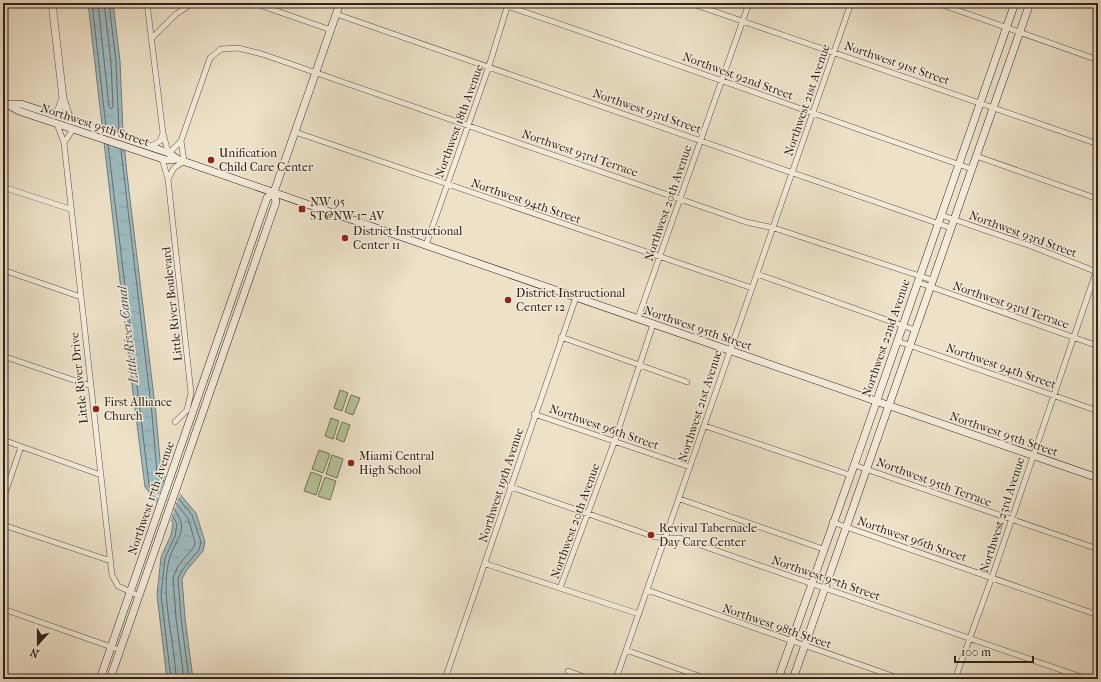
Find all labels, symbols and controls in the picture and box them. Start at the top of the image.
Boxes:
street label: Northwest 91st Street [843,38,952,88]
street label: Northwest 21st Avenue [781,42,833,158]
street label: Northwest 92nd Street [681,49,796,103]
street label: Northwest 18th Avenue [432,62,486,179]
street label: Northwest 93rd Street [591,86,704,136]
street label: Northwest 95th Street [39,101,152,149]
street label: Northwest 93rd Terrace [520,127,640,180]
street label: Northwest 20th Avenue [642,143,694,263]
place label: Unification Child Care Center [219,146,314,174]
marker: Unification Child Care Center [206,155,216,165]
street label: Northwest 94th Street [469,176,583,227]
place label: NW 95 ST@NW 17 AV [310,195,385,223]
marker: NW 95 ST@NW 17 AV [297,204,307,214]
street label: Northwest 93rd Street [967,208,1079,260]
place label: District Instructional Center 11 [353,224,463,252]
marker: District Instructional Center 11 [340,233,350,243]
street label: Little River Boulevard [159,246,185,362]
street label: Northwest 22nd Avenue [859,277,913,399]
street label: Northwest 93rd Terrace [951,279,1071,332]
water label: Little River Canal [114,284,141,385]
place label: District Instructional Center 12 [516,286,626,314]
marker: District Instructional Center 12 [503,295,513,305]
street label: Northwest 95th Street [642,303,755,353]
street label: Little River Drive [67,332,91,424]
street label: Northwest 94th Street [944,341,1058,392]
street label: Northwest 21st Avenue [675,348,725,464]
place label: First Alliance Church [104,395,172,423]
street label: Northwest 96th Street [547,402,661,453]
marker: First Alliance Church [91,404,101,414]
street label: Northwest 95th Street [948,409,1061,459]
street label: Northwest 19th Avenue [476,426,526,544]
street label: Northwest 17th Avenue [125,439,177,557]
place label: Miami Central High School [359,449,435,477]
street label: Northwest 95th Terrace [874,455,994,509]
street label: Northwest 23rd Avenue [977,455,1027,575]
marker: Miami Central High School [346,458,356,468]
street label: Northwest 20th Avenue [548,461,602,581]
street label: Northwest 96th Street [855,514,969,565]
place label: Revival Tabernacle Day Care Center [659,521,757,549]
marker: Revival Tabernacle Day Care Center [646,530,656,540]
street label: Northwest 97th Street [770,553,883,603]
street label: Northwest 98th Street [721,601,834,651]
north arrow [18,624,58,664]
scale bar [955,638,1033,664]
text: N [28,645,41,660]
text: 100 m [961,645,991,659]

